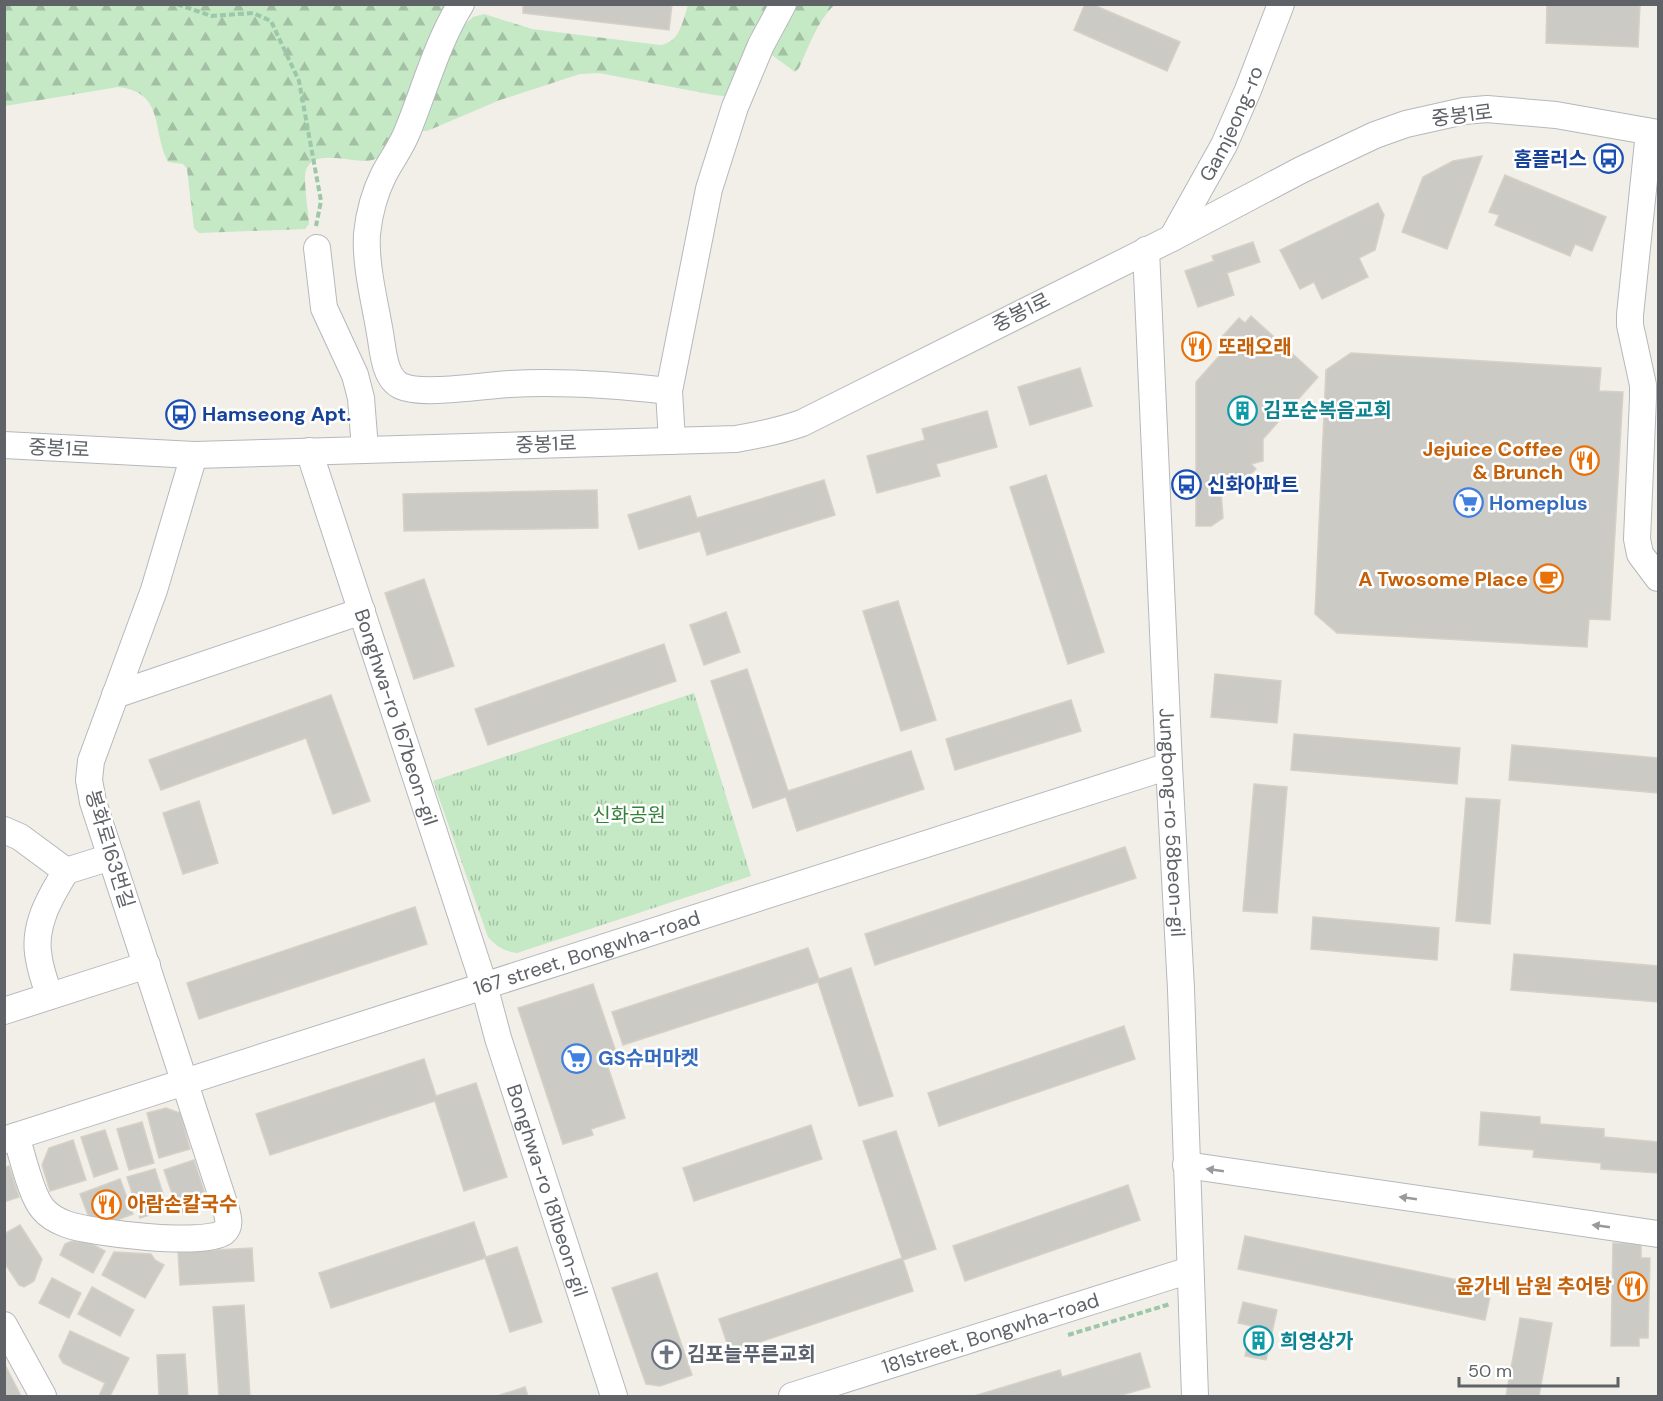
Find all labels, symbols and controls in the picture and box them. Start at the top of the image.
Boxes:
street label: Gamjeong-ro [1193,62,1269,186]
street label: 중봉1로 [1430,98,1494,132]
bus stop icon: 홈플러스 [1592,143,1624,175]
place label: 홈플러스 [1513,146,1587,172]
street label: 중봉1로 [988,286,1054,338]
restaurant icon: 또래오래 [1181,331,1213,363]
place label: 또래오래 [1218,334,1292,360]
building icon: 김포순복음교회 [1226,394,1258,426]
place label: 김포순복음교회 [1263,397,1392,423]
bus stop icon: Hamseong Apt. [165,398,197,430]
place label: Hamseong Apt. [202,401,351,427]
street label: 중봉1로 [515,430,577,458]
street label: 중봉1로 [28,433,90,463]
place label: Jejuice Coffee & Brunch [1423,436,1563,485]
restaurant icon: Jejuice Coffee & Brunch [1568,445,1600,477]
bus stop icon: 신화아파트 [1170,469,1202,501]
place label: 신화아파트 [1207,472,1299,498]
supermarket icon: Homeplus [1452,487,1484,519]
place label: Homeplus [1489,490,1588,516]
cafe icon: A Twosome Place [1533,563,1565,595]
place label: A Twosome Place [1358,566,1528,592]
street label: Bonghwa-ro 167beon-gil [349,605,444,829]
street label: Jungbong-ro 58beon-gil [1153,707,1191,938]
street label: 봉화로163번길 [80,787,140,911]
park label: 신화공원 [592,802,666,828]
street label: 167 street, Bongwha-road [470,904,703,1001]
supermarket icon: GS슈머마켓 [561,1042,593,1074]
place label: GS슈머마켓 [598,1045,699,1071]
street label: Bonghwa-ro 181beon-gil [501,1081,594,1300]
one-way arrow [1205,1165,1224,1174]
restaurant icon: 아람손칼국수 [90,1188,122,1220]
place label: 아람손칼국수 [127,1191,237,1217]
one-way arrow [1398,1194,1417,1203]
one-way arrow [1591,1221,1610,1230]
restaurant icon: 윤가네 남원 추어탕 [1617,1270,1649,1302]
place label: 윤가네 남원 추어탕 [1455,1273,1612,1299]
street label: 181street, Bongwha-road [878,1287,1102,1380]
building icon: 희영상가 [1243,1325,1275,1357]
place label: 희영상가 [1280,1328,1354,1354]
church icon: 김포늘푸른교회 [650,1338,682,1370]
place label: 김포늘푸른교회 [687,1341,816,1367]
scale bar [1459,1350,1618,1388]
text: 50 m [1468,1359,1512,1383]

